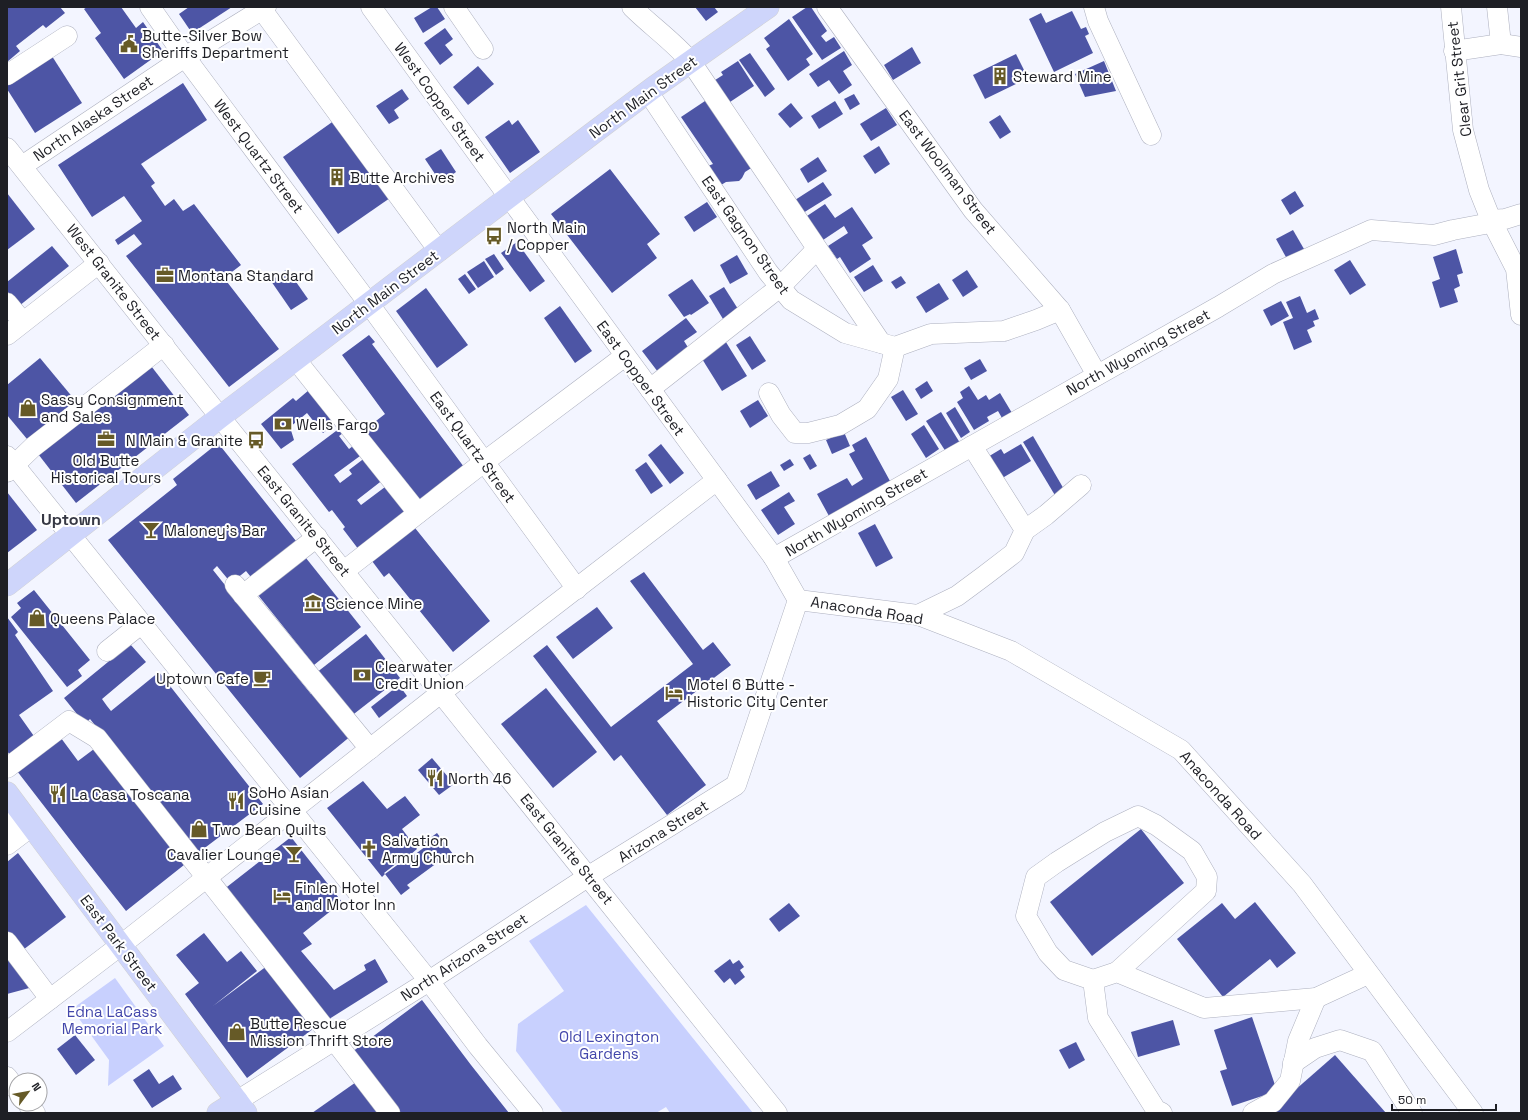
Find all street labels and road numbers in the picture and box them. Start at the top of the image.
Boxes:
street label: Clear Grit Street [1442,20,1476,138]
street label: West Copper Street [390,39,490,165]
street label: North Main Street [585,51,701,143]
street label: North Alaska Street [29,71,157,165]
street label: West Quartz Street [210,95,308,217]
street label: East Woolman Street [895,106,1001,238]
street label: East Gagnon Street [698,172,794,298]
street label: West Granite Street [63,220,165,344]
street label: North Main Street [328,246,442,338]
street label: North Wyoming Street [1063,305,1213,399]
street label: East Copper Street [593,317,689,439]
street label: East Quartz Street [426,387,520,507]
street label: East Granite Street [253,462,355,580]
street label: North Wyoming Street [781,463,931,561]
street label: Anaconda Road [809,592,925,628]
street label: Anaconda Road [1176,746,1266,844]
street label: East Granite Street [516,790,618,908]
street label: Arizona Street [614,796,712,866]
street label: East Park Street [76,891,162,995]
street label: North Arizona Street [397,909,531,1005]

